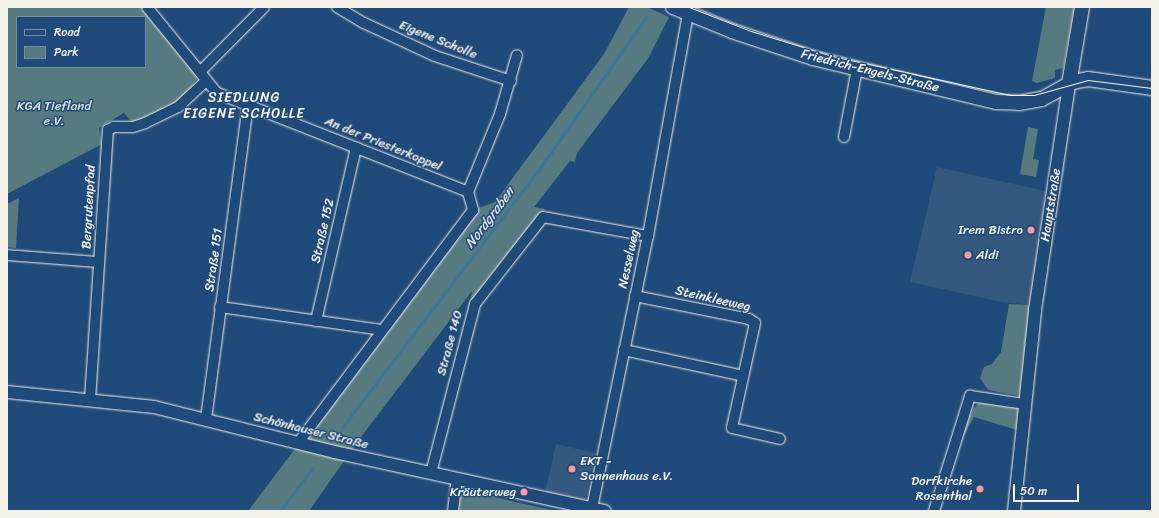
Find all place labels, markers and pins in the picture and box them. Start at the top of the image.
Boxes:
place label: Irem Bistro [957,222,1023,238]
marker: Irem Bistro [1026,225,1036,235]
place label: Aldi [976,247,999,263]
marker: Aldi [963,250,973,260]
place label: EKT - Sonnenhaus e.V. [580,454,673,485]
marker: EKT - Sonnenhaus e.V. [567,464,577,474]
place label: Dorfkirche Rosenthal [911,474,972,505]
place label: Kräuterweg [450,484,516,500]
marker: Dorfkirche Rosenthal [975,484,985,494]
marker: Kräuterweg [519,487,529,497]

